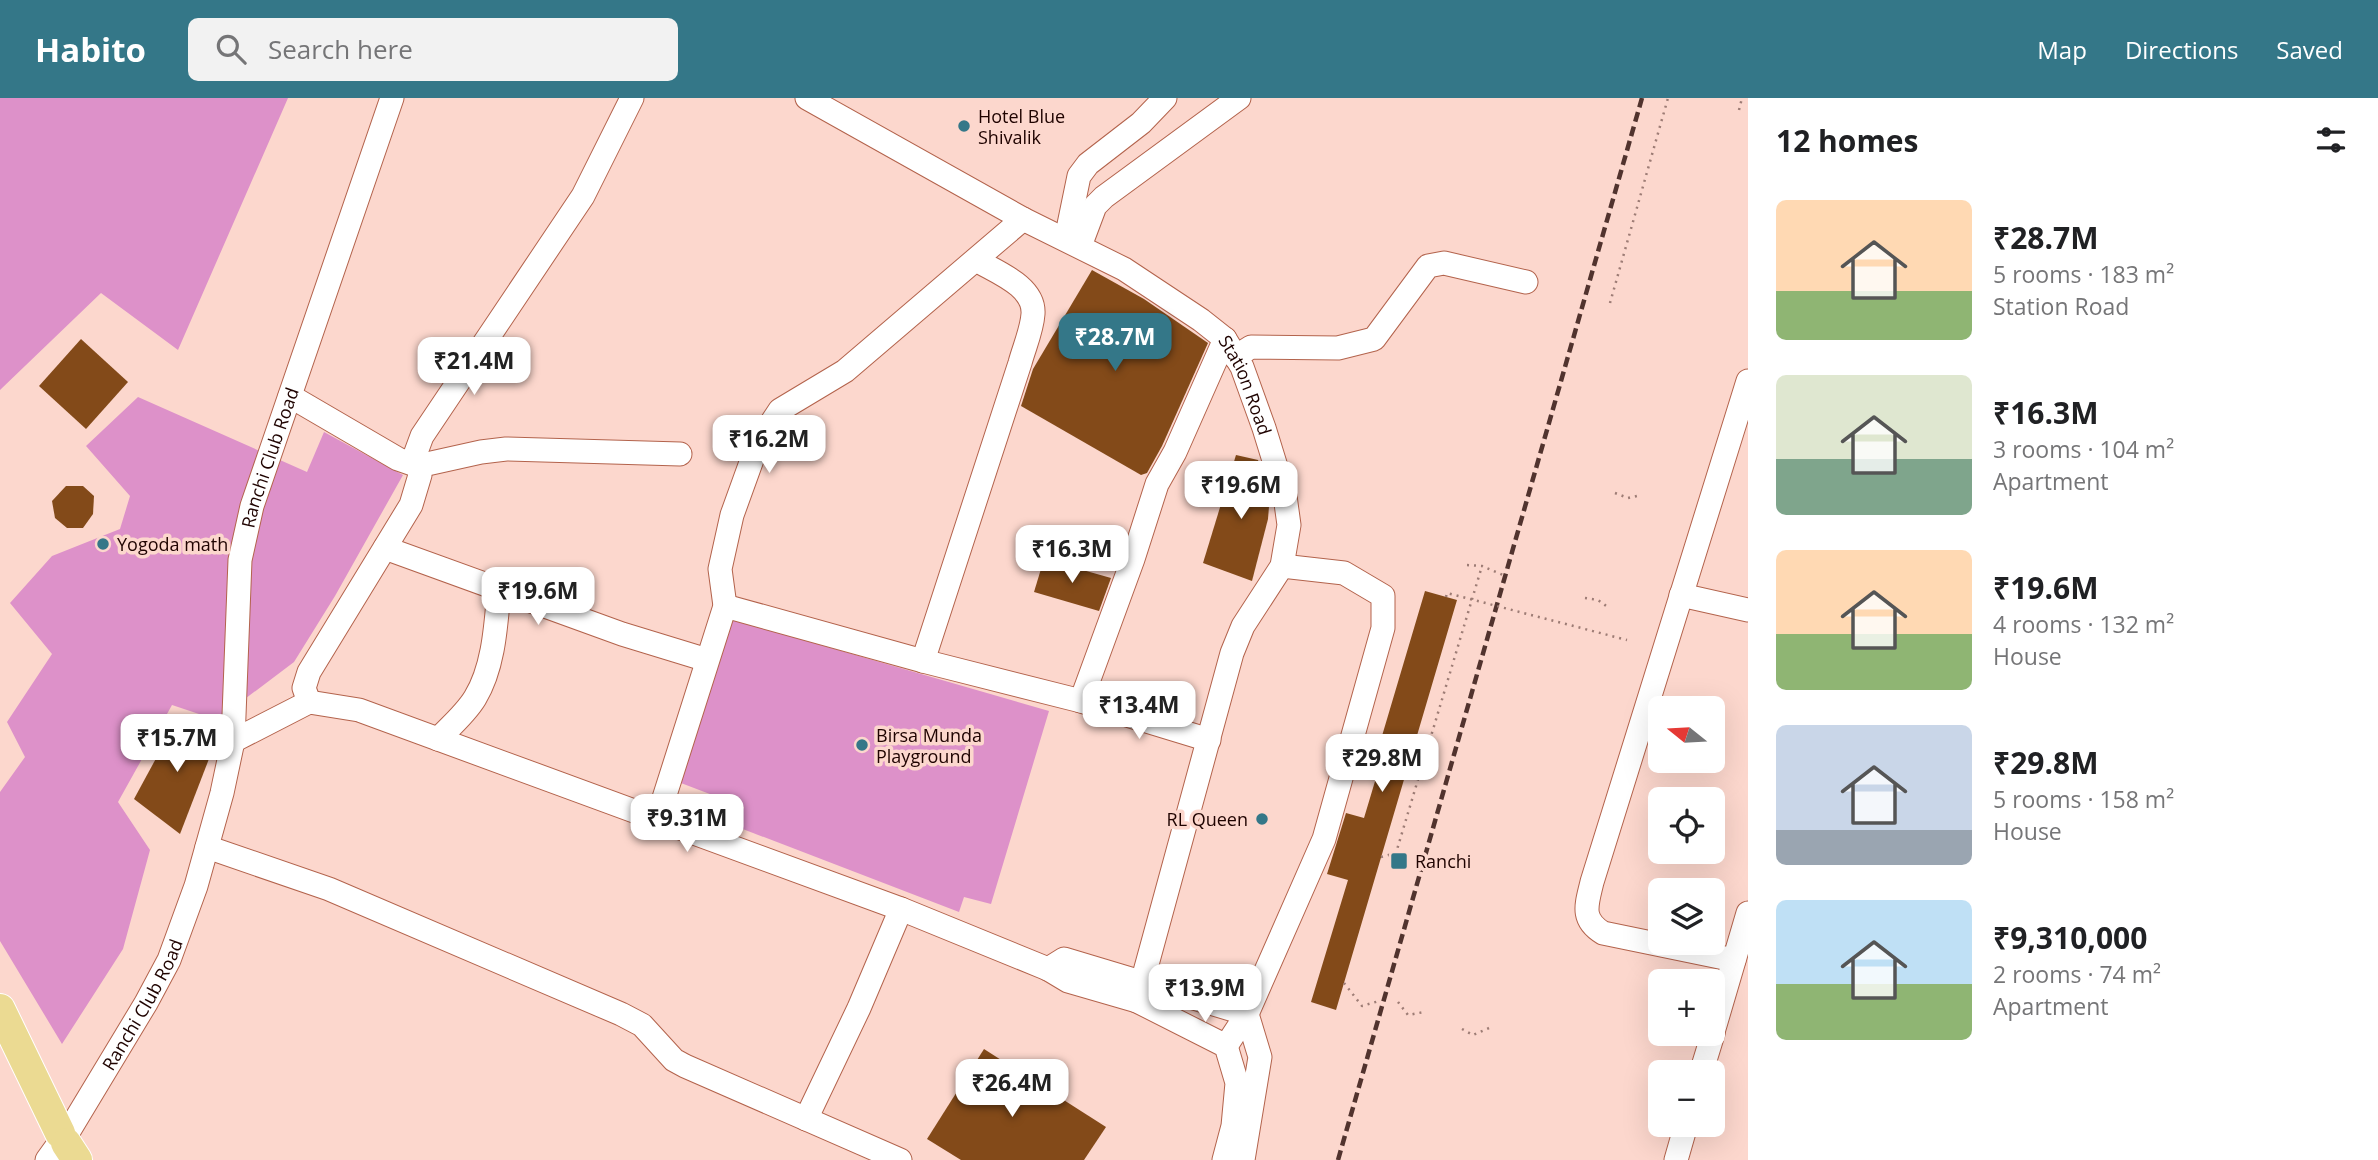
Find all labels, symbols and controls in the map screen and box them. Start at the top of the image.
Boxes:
search box [188,18,678,81]
text: Habito [35,27,146,72]
icon: search [212,30,250,68]
text: Search here [268,31,413,67]
text: Map [2037,33,2087,66]
text: Directions [2125,33,2238,66]
text: Saved [2276,33,2343,66]
place label: Hotel Blue Shivalik [978,104,1065,149]
marker: Hotel Blue Shivalik [956,118,972,134]
text: 12 homes [1776,120,1919,161]
icon: filters [2312,121,2350,159]
text: ₹28.7M [1993,217,2098,258]
icon: home [1832,228,1916,312]
text: 5 rooms · 183 m² [1993,258,2174,290]
text: Station Road [1993,290,2129,322]
pin: ₹28.7M [1058,314,1172,373]
text: ₹28.7M [1075,320,1155,352]
street label: Station Road [1213,331,1277,438]
pin: ₹21.4M [417,338,531,397]
text: ₹21.4M [434,344,514,376]
street label: Ranchi Club Road [236,384,304,530]
text: ₹16.3M [1993,392,2098,433]
icon: home [1832,403,1916,487]
pin: ₹16.2M [712,416,826,475]
text: ₹16.2M [729,422,809,454]
text: 3 rooms · 104 m² [1993,433,2174,465]
pin: ₹19.6M [1184,462,1298,521]
text: Apartment [1993,465,2109,497]
text: ₹19.6M [1201,468,1281,500]
pin: ₹16.3M [1015,526,1129,585]
place label: Yogoda math [117,532,228,556]
text: ₹16.3M [1032,532,1112,564]
marker: Yogoda math [95,536,111,552]
text: ₹19.6M [1993,567,2098,608]
pin: ₹19.6M [481,568,595,627]
text: ₹19.6M [498,574,578,606]
icon: home [1832,578,1916,662]
text: 4 rooms · 132 m² [1993,608,2174,640]
text: House [1993,640,2062,672]
pin: ₹13.4M [1082,682,1196,741]
text: ₹13.4M [1099,688,1179,720]
north arrow [1648,696,1726,774]
map controls [1648,696,1725,1137]
pin: ₹15.7M [120,714,234,774]
text: ₹15.7M [137,721,217,753]
place label: Birsa Munda Playground [876,723,982,768]
pin: ₹29.8M [1325,734,1439,794]
marker: Birsa Munda Playground [854,737,870,753]
text: ₹29.8M [1342,741,1422,773]
text: ₹29.8M [1993,742,2098,783]
icon: home [1832,753,1916,837]
text: 5 rooms · 158 m² [1993,783,2174,815]
button: locate [1648,787,1725,864]
pin: ₹9.31M [630,794,744,854]
text: ₹9.31M [647,801,727,833]
place label: RL Queen [1167,807,1248,831]
marker: RL Queen [1254,811,1270,827]
text: House [1993,815,2062,847]
place label: Ranchi [1415,849,1471,873]
marker: Ranchi [1389,851,1409,871]
button: layers [1648,878,1725,955]
text: ₹9,310,000 [1993,917,2147,958]
icon: home [1832,928,1916,1012]
street label: Ranchi Club Road [96,936,188,1075]
text: 2 rooms · 74 m² [1993,958,2161,990]
pin: ₹13.9M [1148,964,1262,1024]
button: + [1648,969,1725,1046]
text: ₹13.9M [1165,971,1245,1003]
text: Apartment [1993,990,2109,1022]
pin: ₹26.4M [955,1060,1069,1119]
button: − [1648,1060,1725,1137]
text: ₹26.4M [972,1066,1052,1098]

